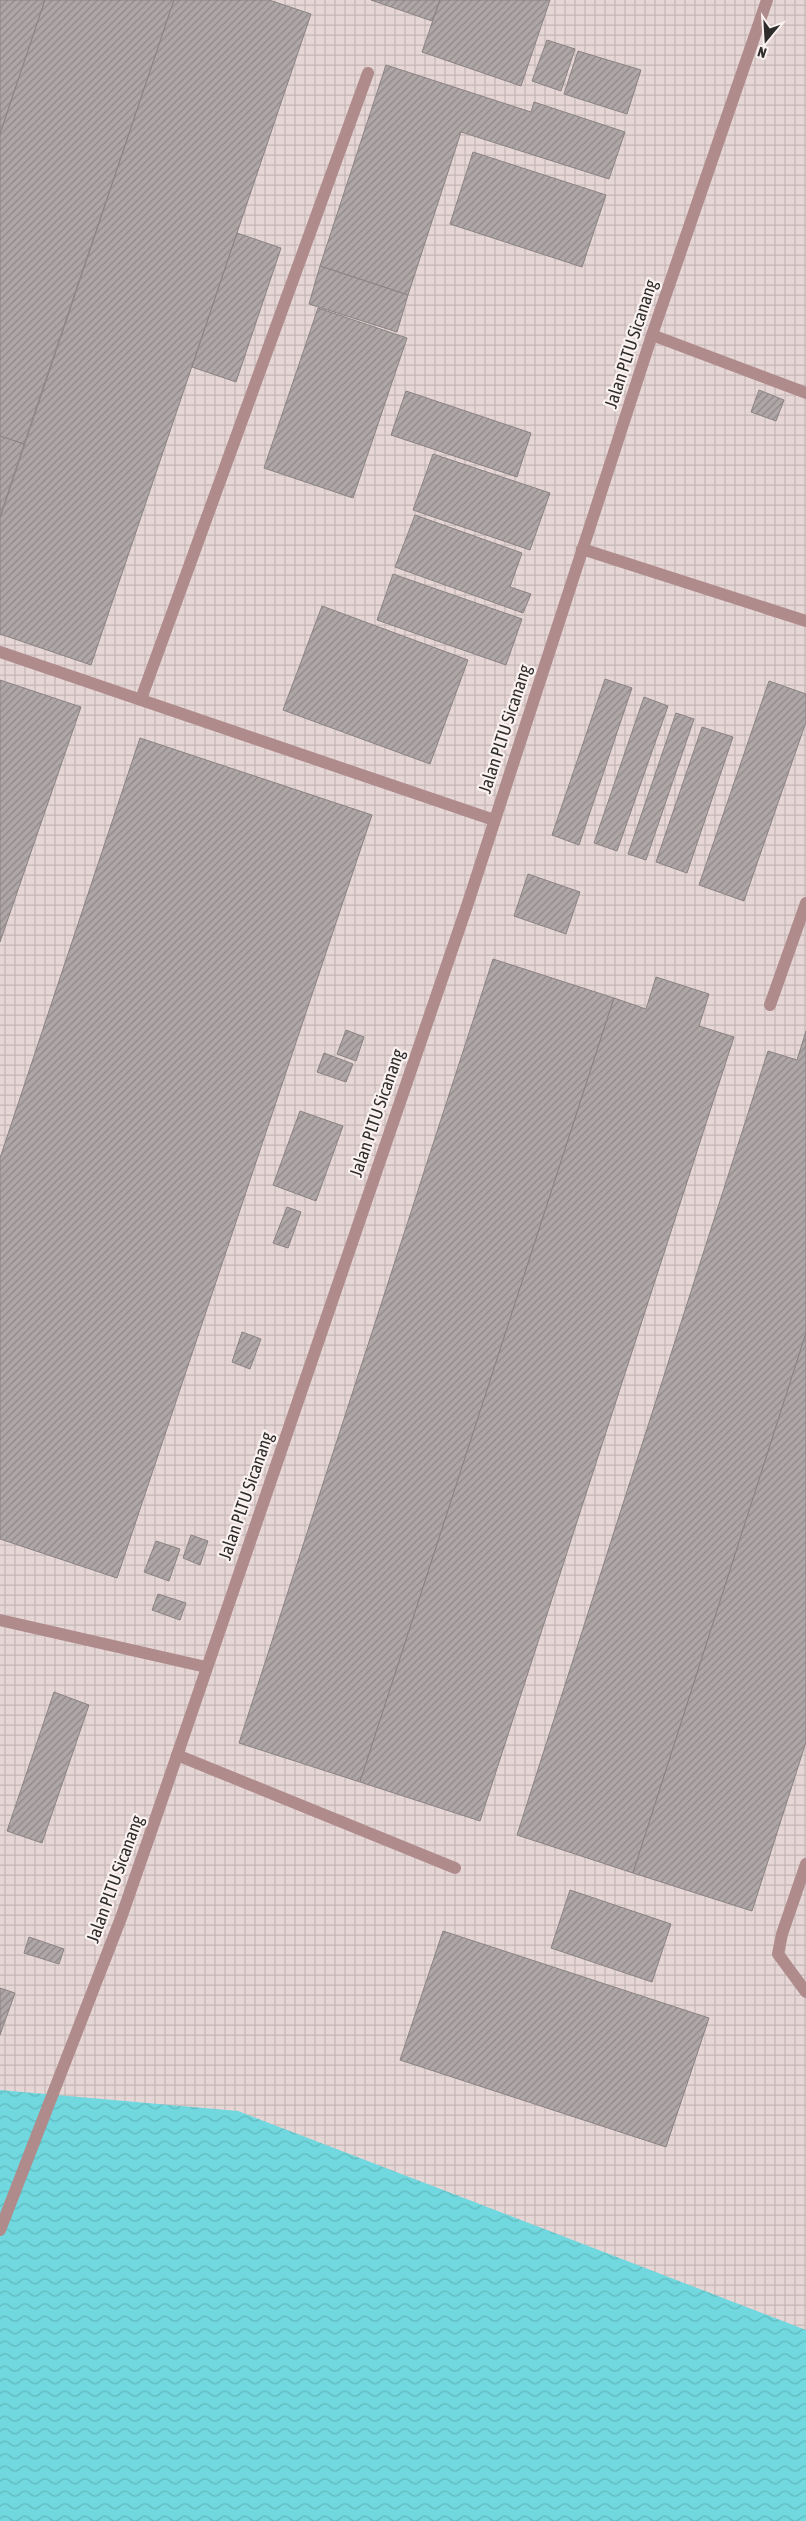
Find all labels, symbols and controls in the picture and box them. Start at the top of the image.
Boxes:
north arrow [741,15,791,65]
text: N [756,43,768,61]
street label: Jalan PLTU Sicanang [600,277,661,411]
street label: Jalan PLTU Sicanang [474,662,535,796]
street label: Jalan PLTU Sicanang [345,1046,408,1180]
street label: Jalan PLTU Sicanang [214,1429,277,1563]
street label: Jalan PLTU Sicanang [82,1812,147,1945]

